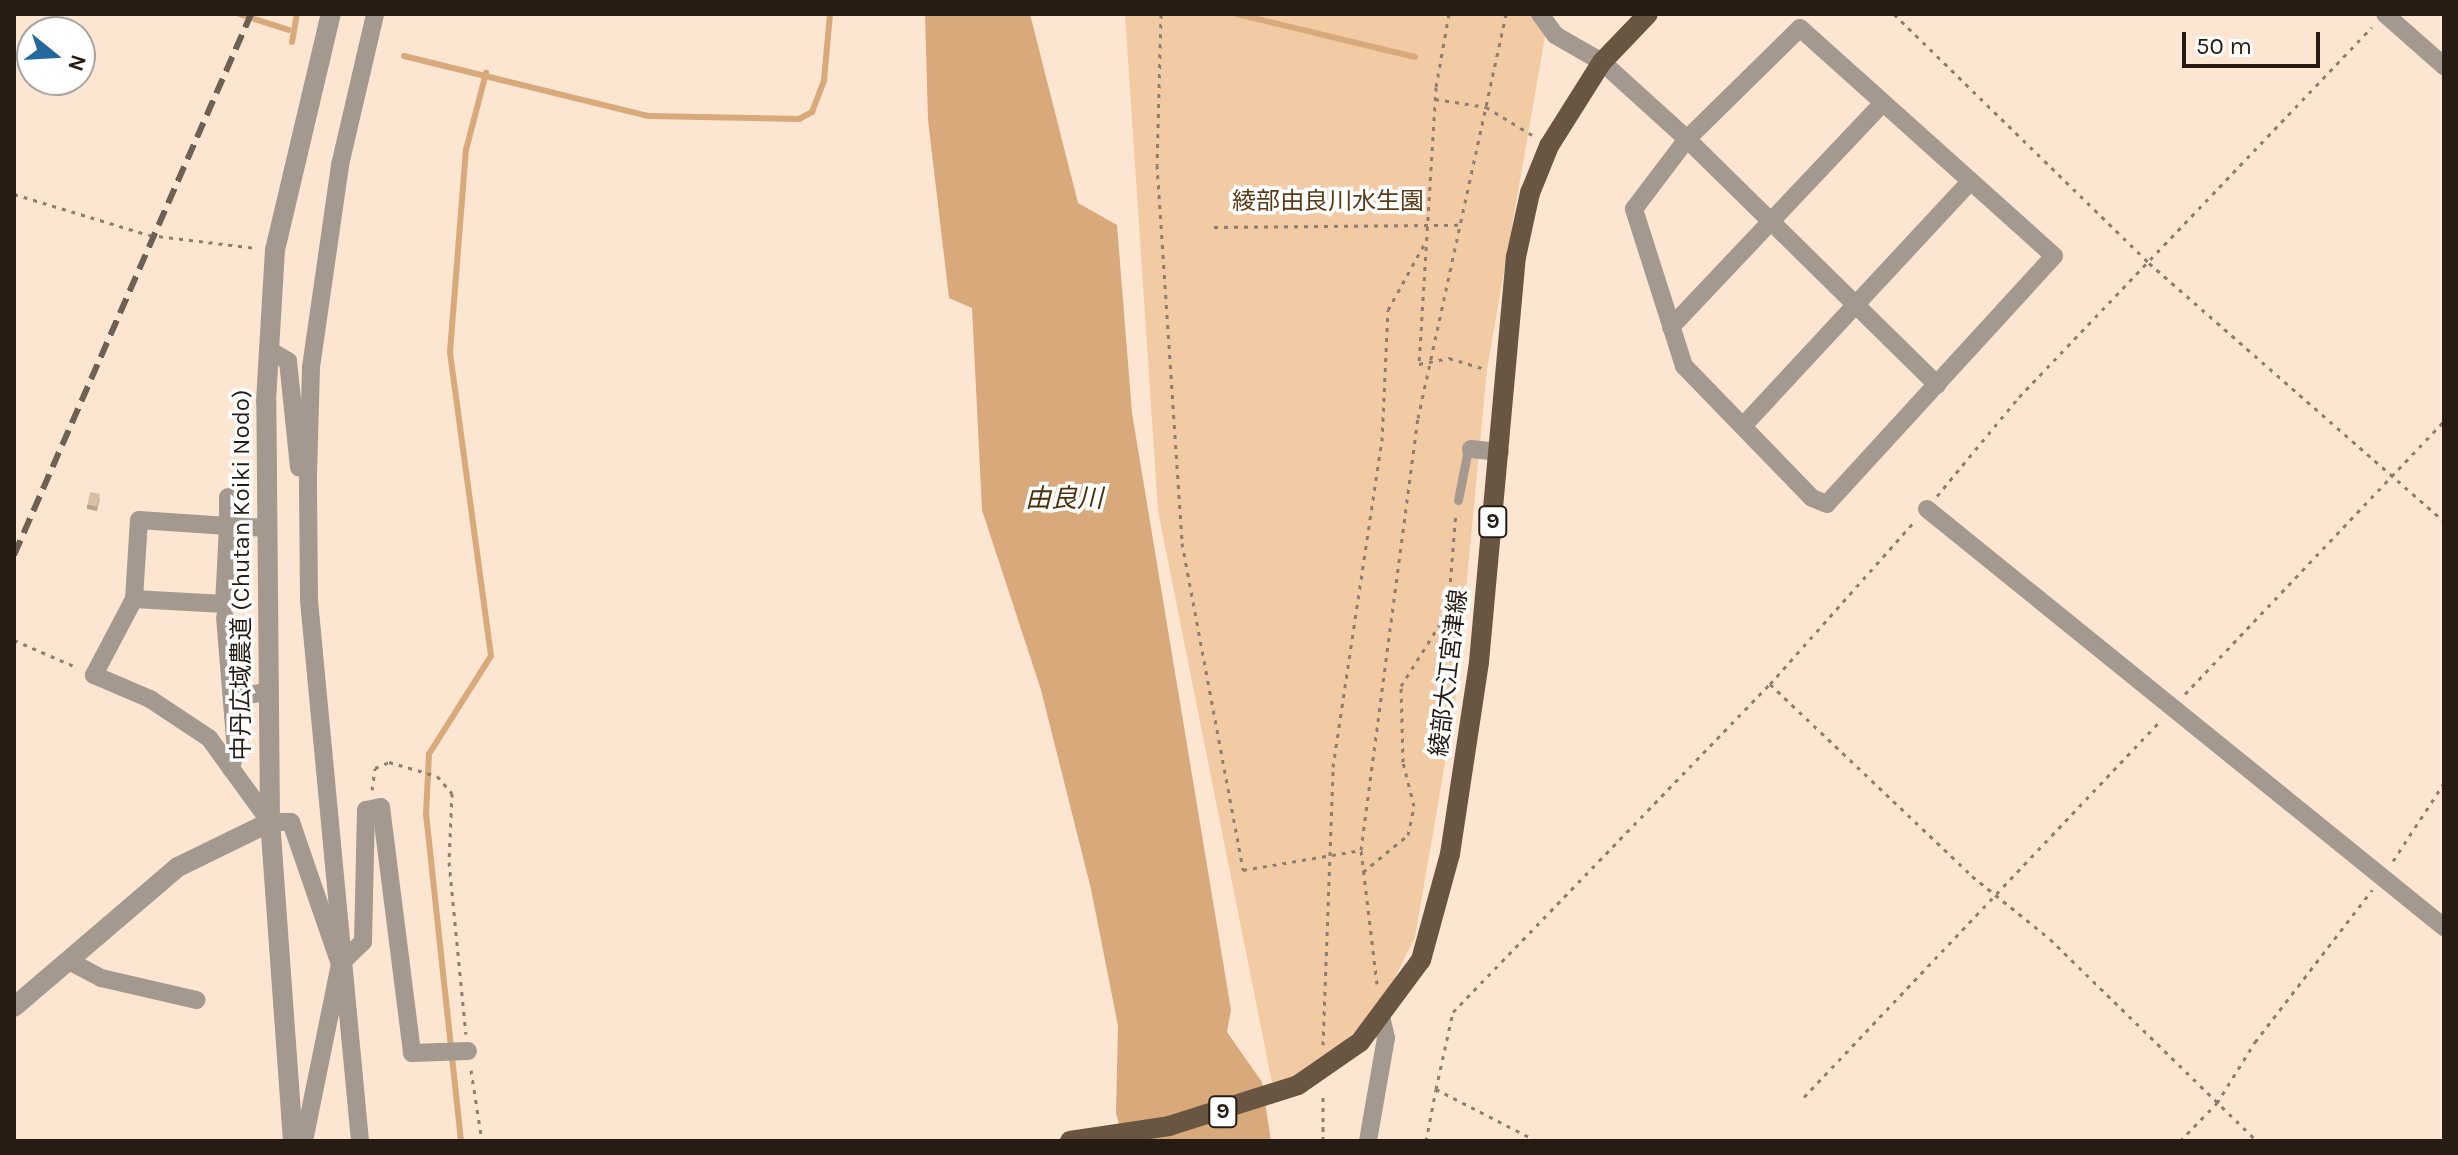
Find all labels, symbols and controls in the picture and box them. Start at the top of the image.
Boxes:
north arrow [16,16,96,96]
scale bar [2186,16,2324,66]
text: 50 m [2196,32,2252,60]
text: N [62,51,92,74]
park label: 綾部由良川水生園 [1232,188,1424,216]
street label: 中丹広域農道 (Chutan Koiki Nodo) [228,389,256,761]
water label: 由良川 [1025,483,1103,515]
road number: 9 [1477,504,1509,540]
street label: 綾部大江宮津線 [1424,588,1474,758]
road number: 9 [1207,1094,1239,1130]

